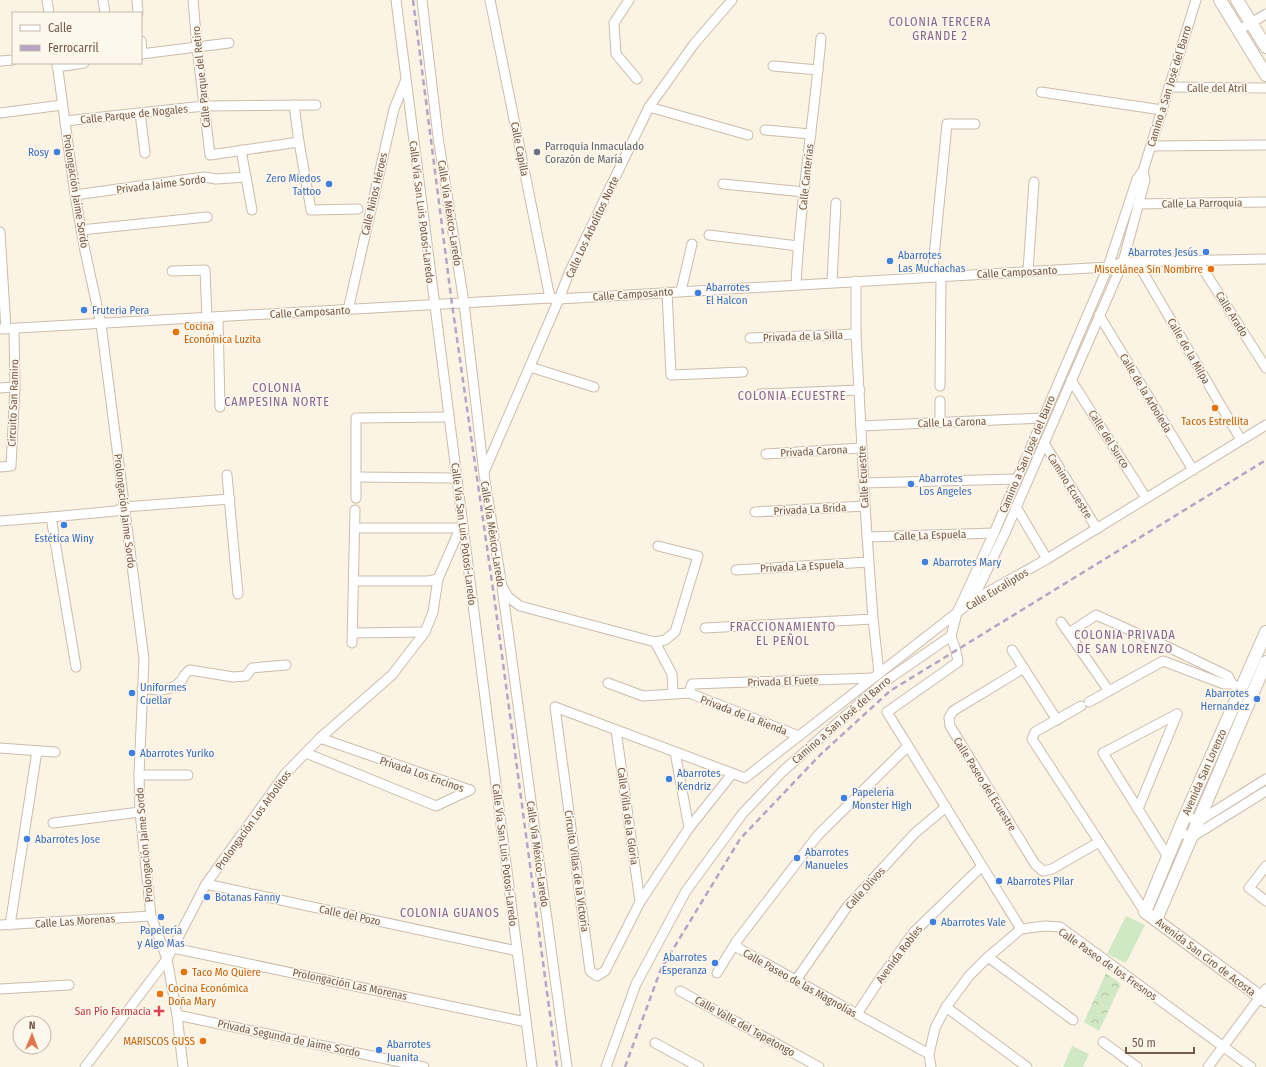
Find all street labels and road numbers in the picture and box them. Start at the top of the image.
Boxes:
street label: Camino a San José del Barro [1145,24,1194,148]
street label: Calle Parque del Retiro [190,25,213,128]
street label: Calle del Atril [1187,82,1247,95]
street label: Calle Parque de Nogales [80,102,189,127]
street label: Calle Capilla [508,121,531,177]
street label: Prolongación Jaime Sordo [60,133,91,249]
street label: Calle Vía San Luis Potosí-Laredo [406,140,437,284]
street label: Calle Canterías [797,143,816,211]
street label: Calle Niños Héroes [359,151,390,237]
street label: Calle Vía México-Laredo [435,159,464,267]
street label: Privada Jaime Sordo [115,173,207,196]
street label: Calle Los Arbolitos Norte [563,174,622,280]
street label: Calle La Parroquia [1161,196,1243,211]
street label: Calle Camposanto [976,264,1058,281]
street label: Calle Camposanto [592,285,674,304]
street label: Calle Arado [1213,289,1251,339]
street label: Calle Camposanto [269,304,351,321]
street label: Calle de la Milpa [1164,316,1213,387]
street label: Privada de la Silla [763,329,843,344]
street label: Calle de la Arboleda [1117,351,1174,435]
street label: Circuito San Ramiro [5,359,22,447]
street label: Camino a San José del Barro [997,393,1058,515]
street label: Calle del Surco [1085,408,1132,471]
street label: Calle La Carona [917,415,987,430]
street label: Privada Carona [780,443,848,460]
street label: Calle Ecuestre [855,445,872,509]
street label: Camino Ecuestre [1044,451,1095,521]
street label: Prolongación Jaime Sordo [111,453,138,569]
street label: Calle Vía San Luis Potosí-Laredo [448,462,479,606]
street label: Calle Vía México-Laredo [478,480,507,588]
street label: Privada La Brida [773,501,847,518]
street label: Calle La Espuela [894,528,966,543]
street label: Privada La Espuela [760,558,844,575]
street label: Calle Eucaliptos [964,566,1031,613]
street label: Privada El Fuete [747,674,819,689]
street label: Camino a San José del Barro [789,674,893,767]
street label: Privada de la Rienda [698,693,789,738]
street label: Avenida San Lorenzo [1180,727,1229,817]
street label: Calle Paseo del Ecuestre [950,735,1019,834]
street label: Privada Los Encinos [378,754,466,795]
street label: Calle Villa de la Gloria [614,766,641,866]
street label: Prolongación Los Arbolitos [213,768,294,873]
street label: Calle Vía San Luis Potosí-Laredo [489,783,520,927]
street label: Prolongación Jaime Sordo [133,787,156,903]
street label: Calle Vía México-Laredo [524,800,551,908]
street label: Circuito Villas de la Victoría [562,809,591,933]
street label: Calle Olivos [843,864,888,912]
street label: Calle del Pozo [318,903,382,928]
street label: Calle Las Morenas [35,912,116,931]
street label: Avenida San Ciro de Acosta [1153,916,1258,999]
street label: Avenida Robles [873,923,926,986]
street label: Calle Paseo de los Fresnos [1056,925,1160,1004]
street label: Calle Paseo de las Magnolias [740,947,859,1020]
street label: Prolongación Las Morenas [291,966,409,1003]
street label: Calle Valle del Tepetongo [692,993,797,1060]
street label: Privada Segunda de Jaime Sordo [216,1017,362,1060]

